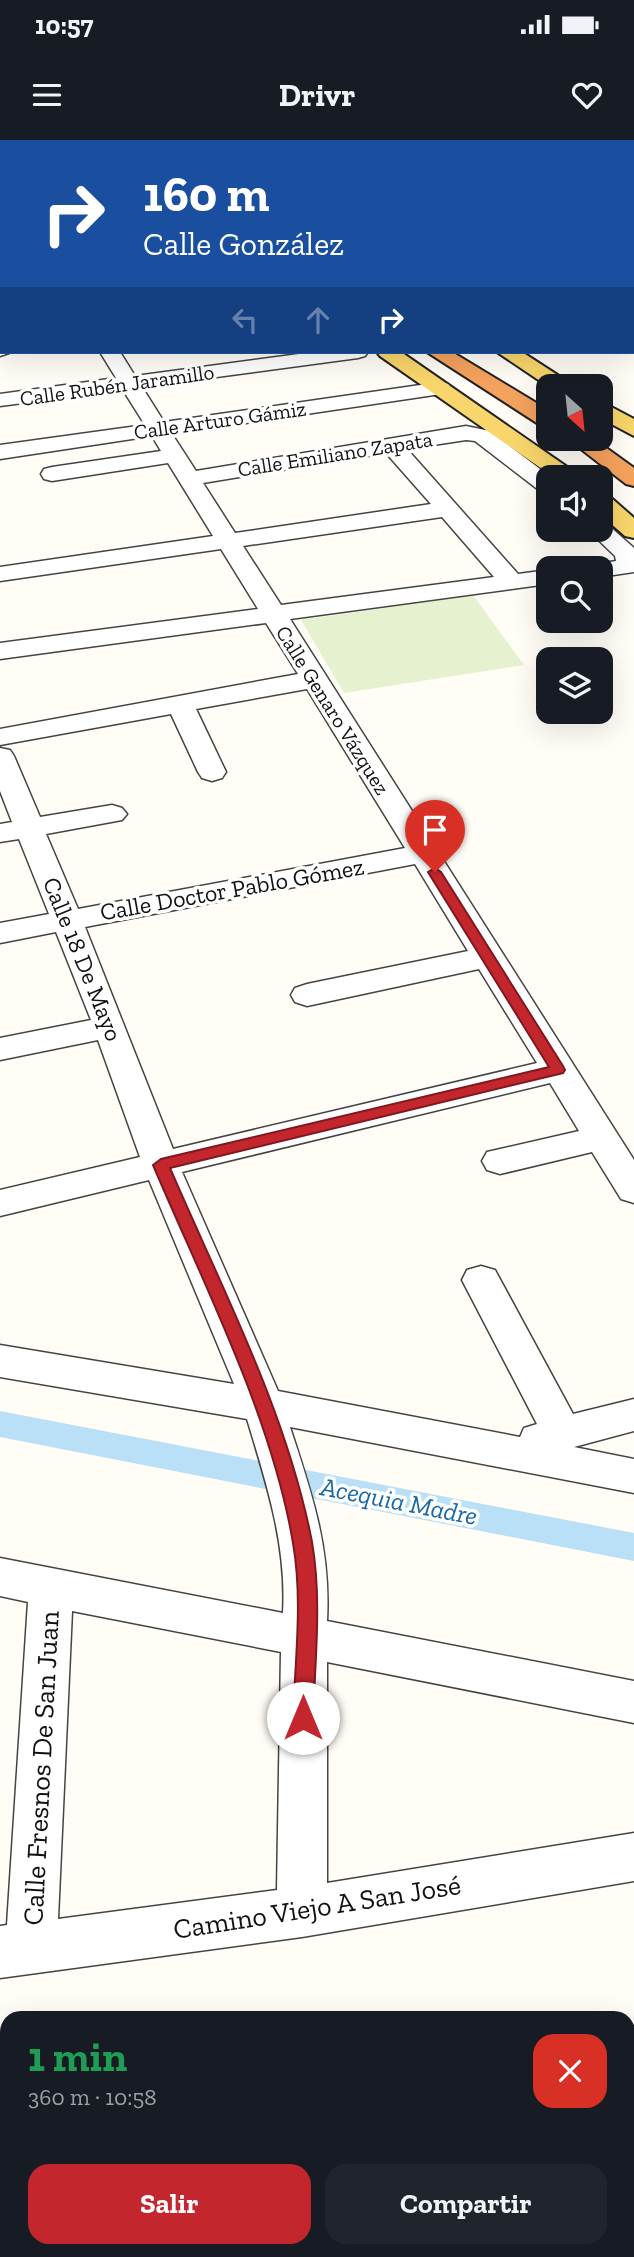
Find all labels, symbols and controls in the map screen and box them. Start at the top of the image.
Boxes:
text: 10:57 [35,9,93,41]
icon: menu [28,76,66,114]
text: Drivr [279,76,355,114]
icon: heart [568,76,606,114]
text: 160 m [143,165,269,224]
icon: right [28,168,119,259]
text: Calle González [143,225,344,263]
icon: left [226,301,264,339]
icon: ahead [299,301,337,339]
icon: right [372,301,410,339]
street label: Calle Rubén Jaramillo [18,359,216,411]
north arrow [536,374,612,452]
map controls [536,374,613,724]
street label: Calle Arturo Gámiz [132,396,308,444]
street label: Calle Emiliano Zapata [236,426,434,482]
button: sound [536,465,613,542]
button: search [536,556,613,633]
street label: Calle Genaro Vázquez [271,621,395,799]
button: layers [536,647,613,724]
pin [405,800,465,872]
icon: arrive [416,811,454,849]
street label: Calle Doctor Pablo Gómez [98,851,366,927]
street label: Calle 18 De Mayo [37,873,129,1045]
water label: Acequia Madre [317,1470,480,1532]
street label: Calle Fresnos De San Juan [16,1610,66,1926]
position arrow [266,1681,340,1755]
street label: Camino Viejo A San José [171,1868,463,1946]
text: 1 min [28,2031,127,2082]
button: close [533,2034,607,2108]
text: 360 m · 10:58 [28,2083,157,2111]
button: Salir [28,2164,311,2244]
button: Compartir [325,2164,607,2244]

